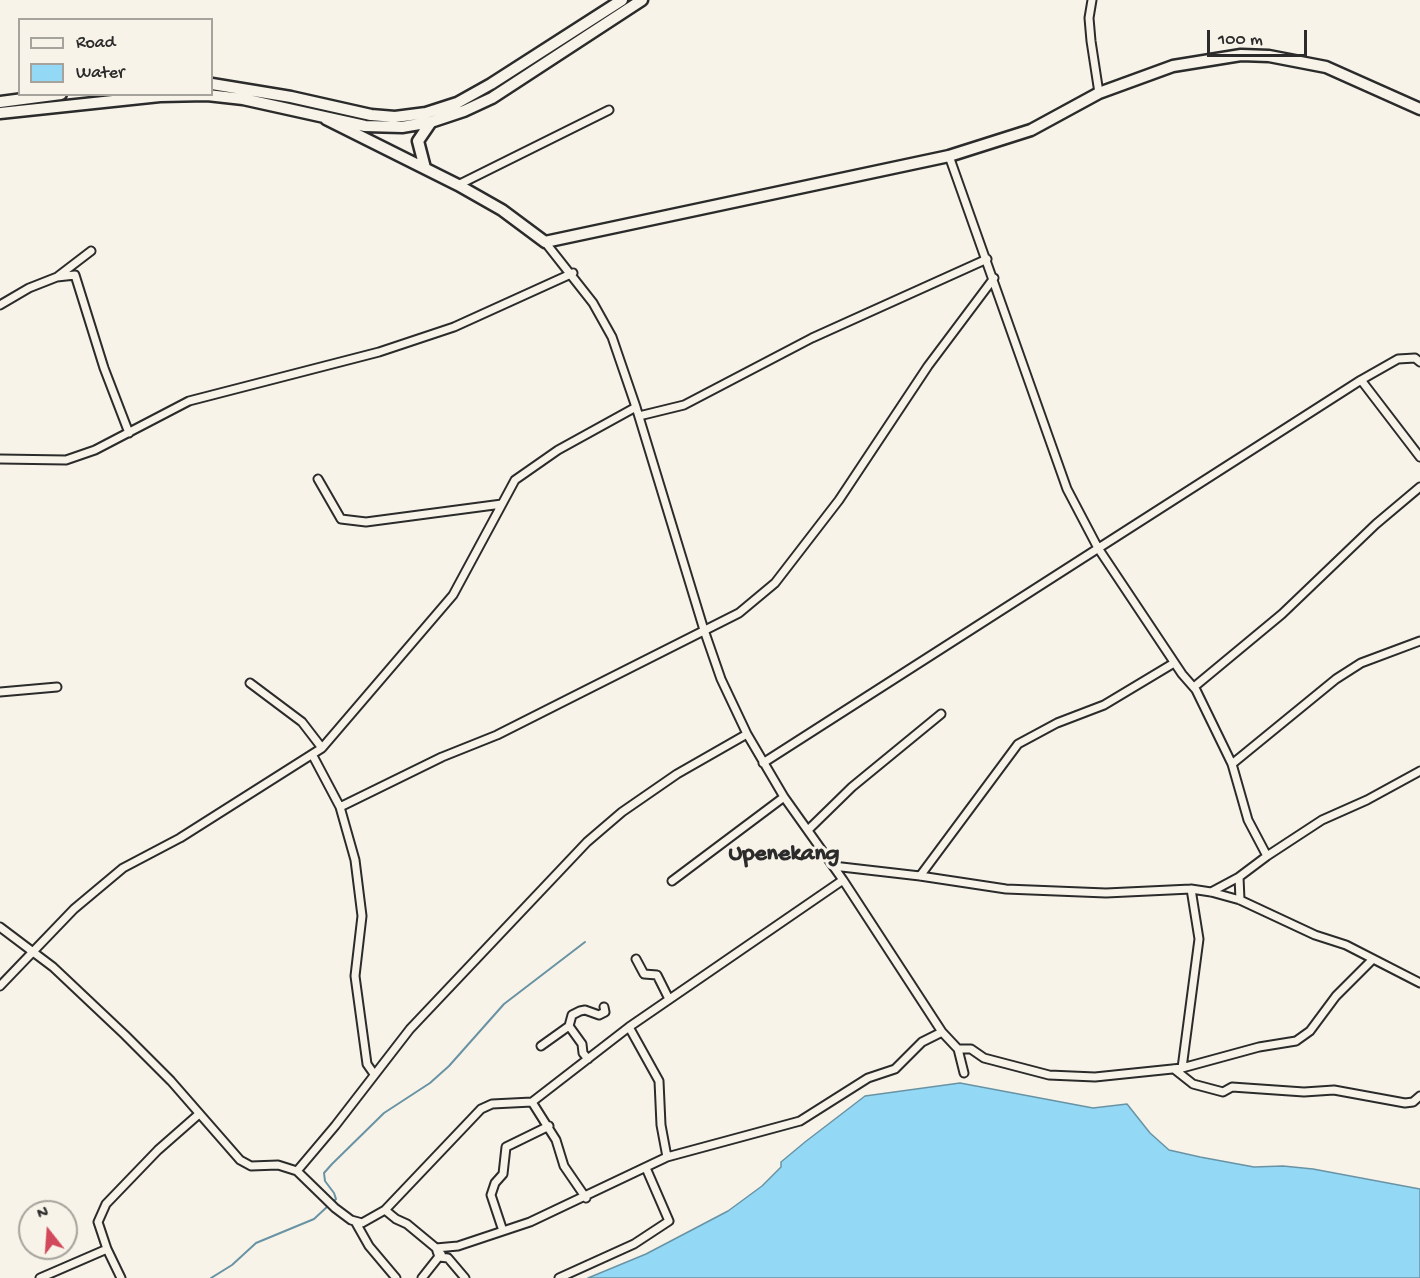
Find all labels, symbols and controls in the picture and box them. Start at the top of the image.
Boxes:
legend [18,18,213,96]
scale bar [1210,18,1310,56]
text: 100 m [1218,30,1263,51]
text: Road [76,33,115,54]
text: Water [76,63,124,84]
district label: Upenekang [729,841,839,869]
north arrow [18,1200,78,1260]
text: N [35,1204,51,1225]

